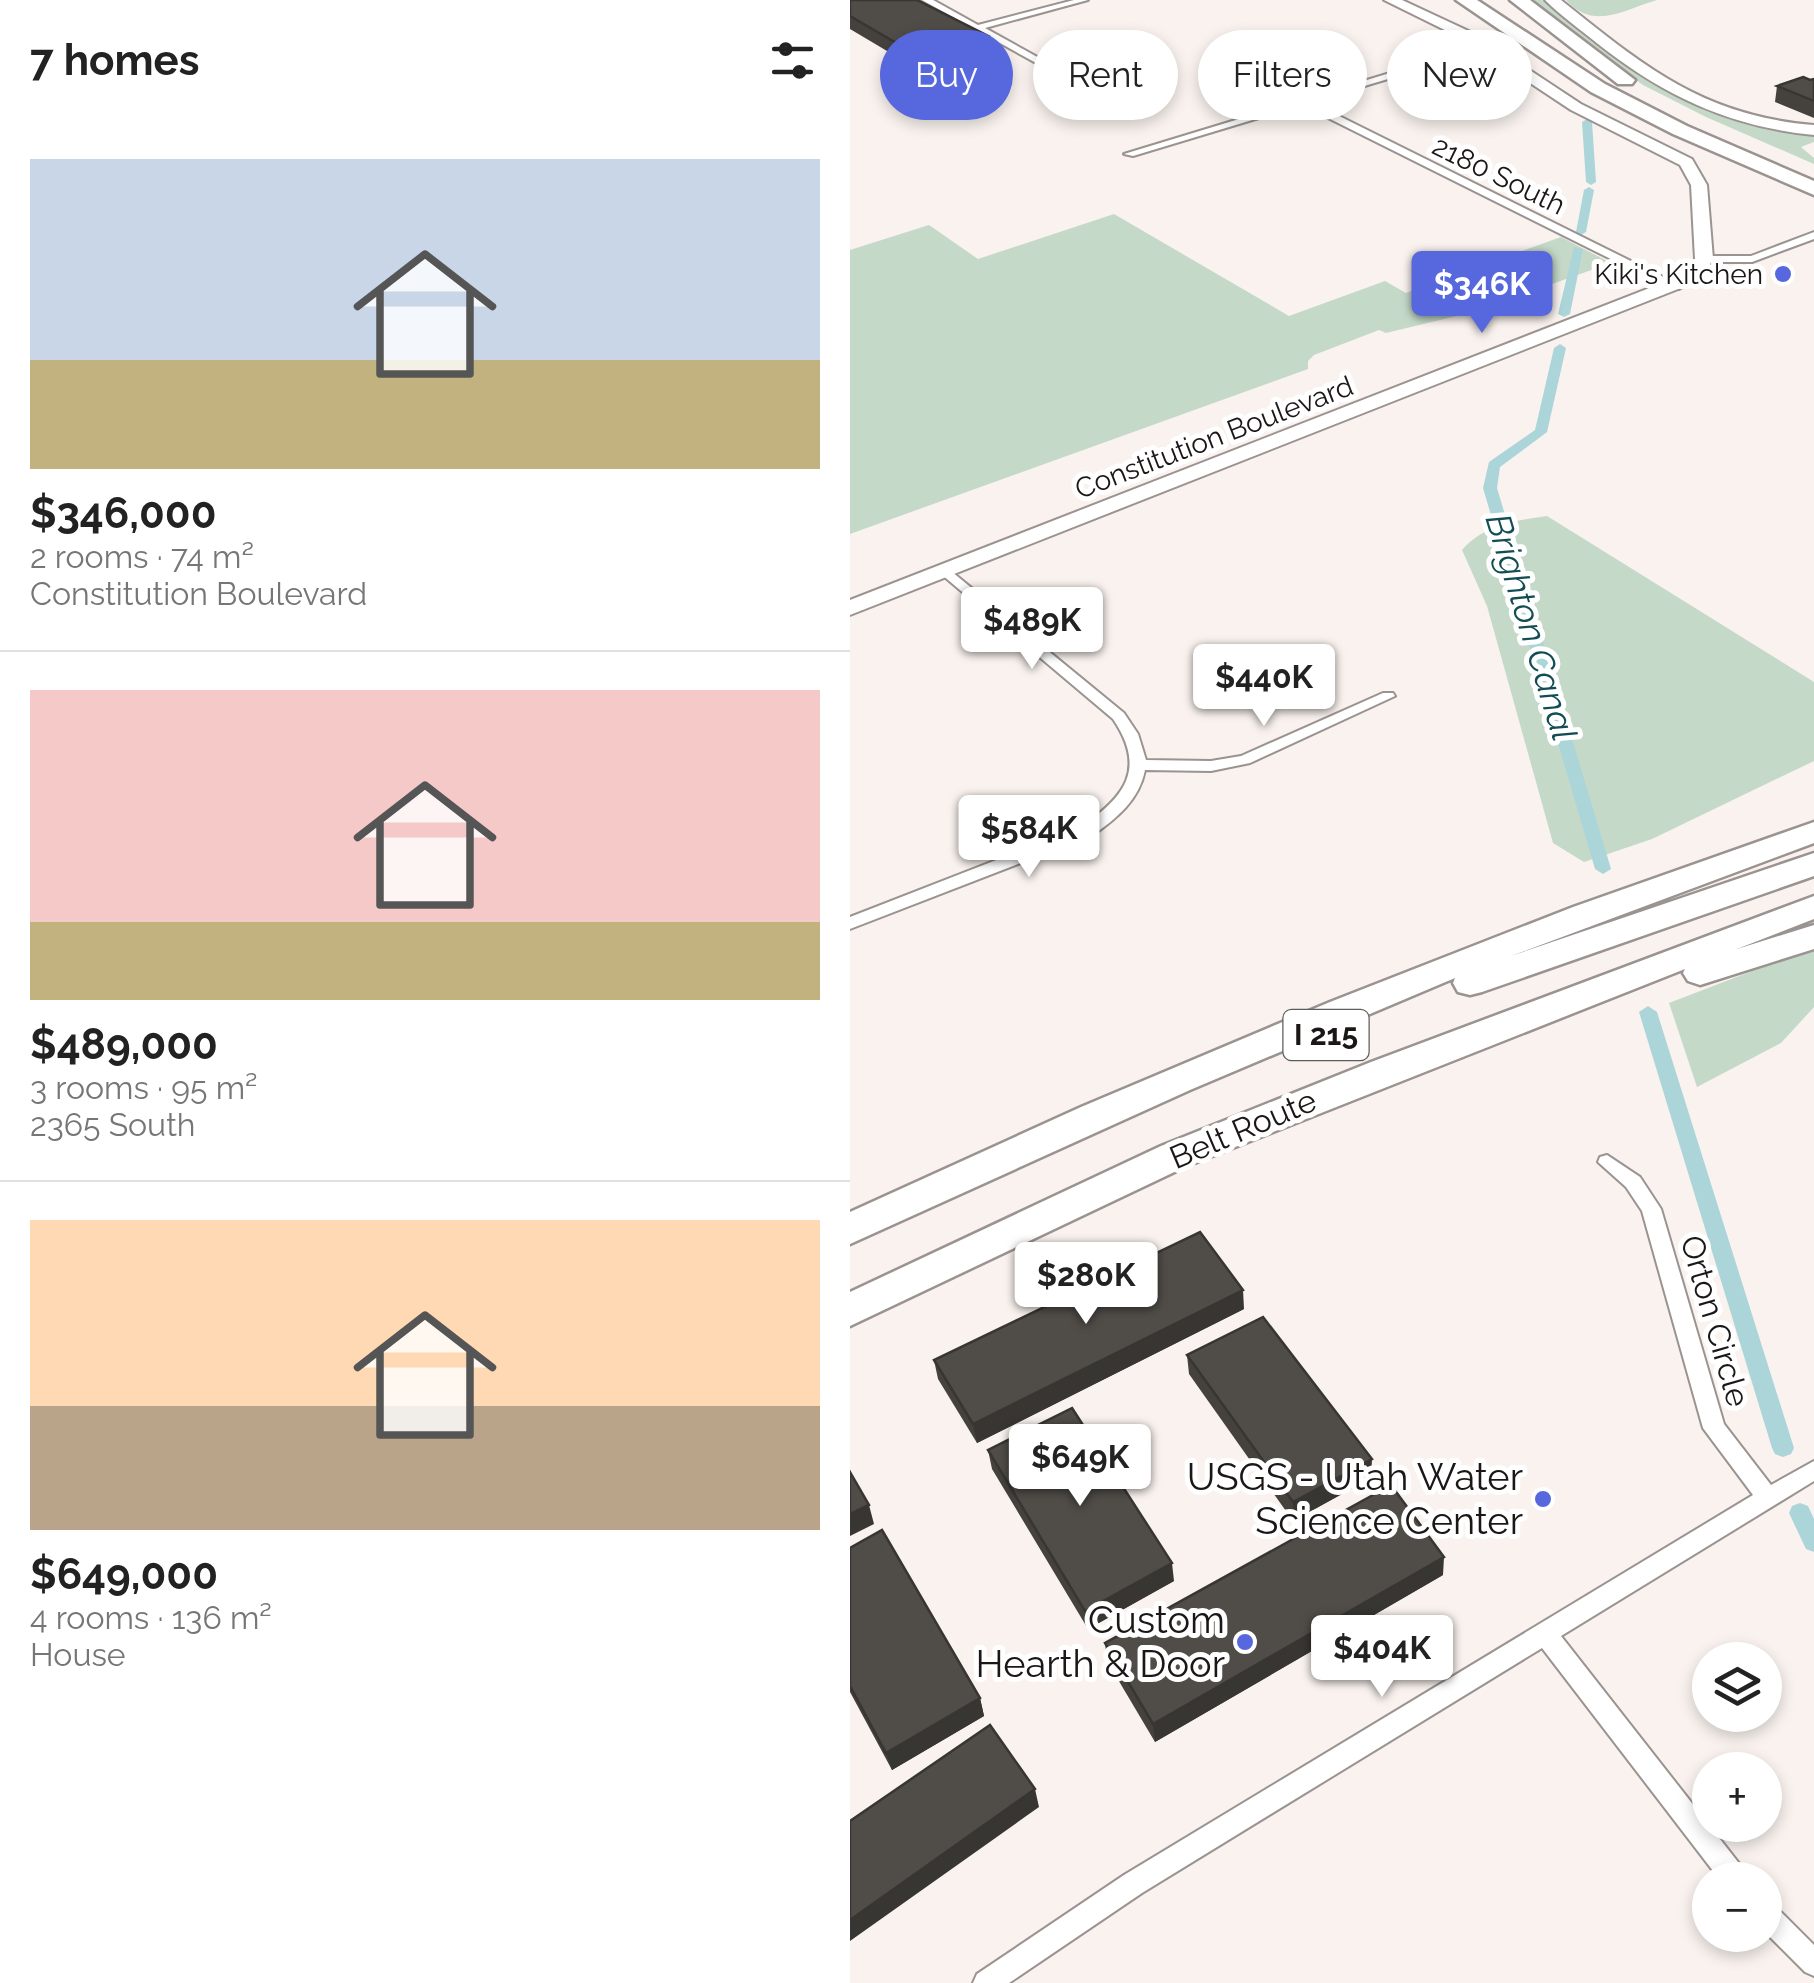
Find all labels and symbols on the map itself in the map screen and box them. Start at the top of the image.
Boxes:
street label: 2180 South [1427,129,1570,222]
pin: $346K [1412,251,1552,336]
place label: Kiki's Kitchen [1594,258,1763,291]
marker: Kiki's Kitchen [1772,263,1794,285]
street label: Constitution Boulevard [1071,369,1358,506]
water label: Brighton Canal [1478,509,1585,745]
pin: $489K [962,587,1102,672]
pin: $440K [1194,644,1334,729]
pin: $584K [959,795,1099,880]
road number: I 215 [1284,1010,1368,1060]
street label: Belt Route [1164,1081,1322,1176]
street label: Orton Circle [1673,1231,1758,1411]
pin: $280K [1016,1242,1156,1327]
pin: $649K [1010,1424,1150,1509]
place label: USGS - Utah Water Science Center [1187,1454,1523,1543]
marker: USGS - Utah Water Science Center [1532,1488,1554,1510]
place label: Custom Hearth & Door [976,1597,1225,1686]
pin: $404K [1312,1615,1452,1700]
marker: Custom Hearth & Door [1234,1631,1256,1653]

